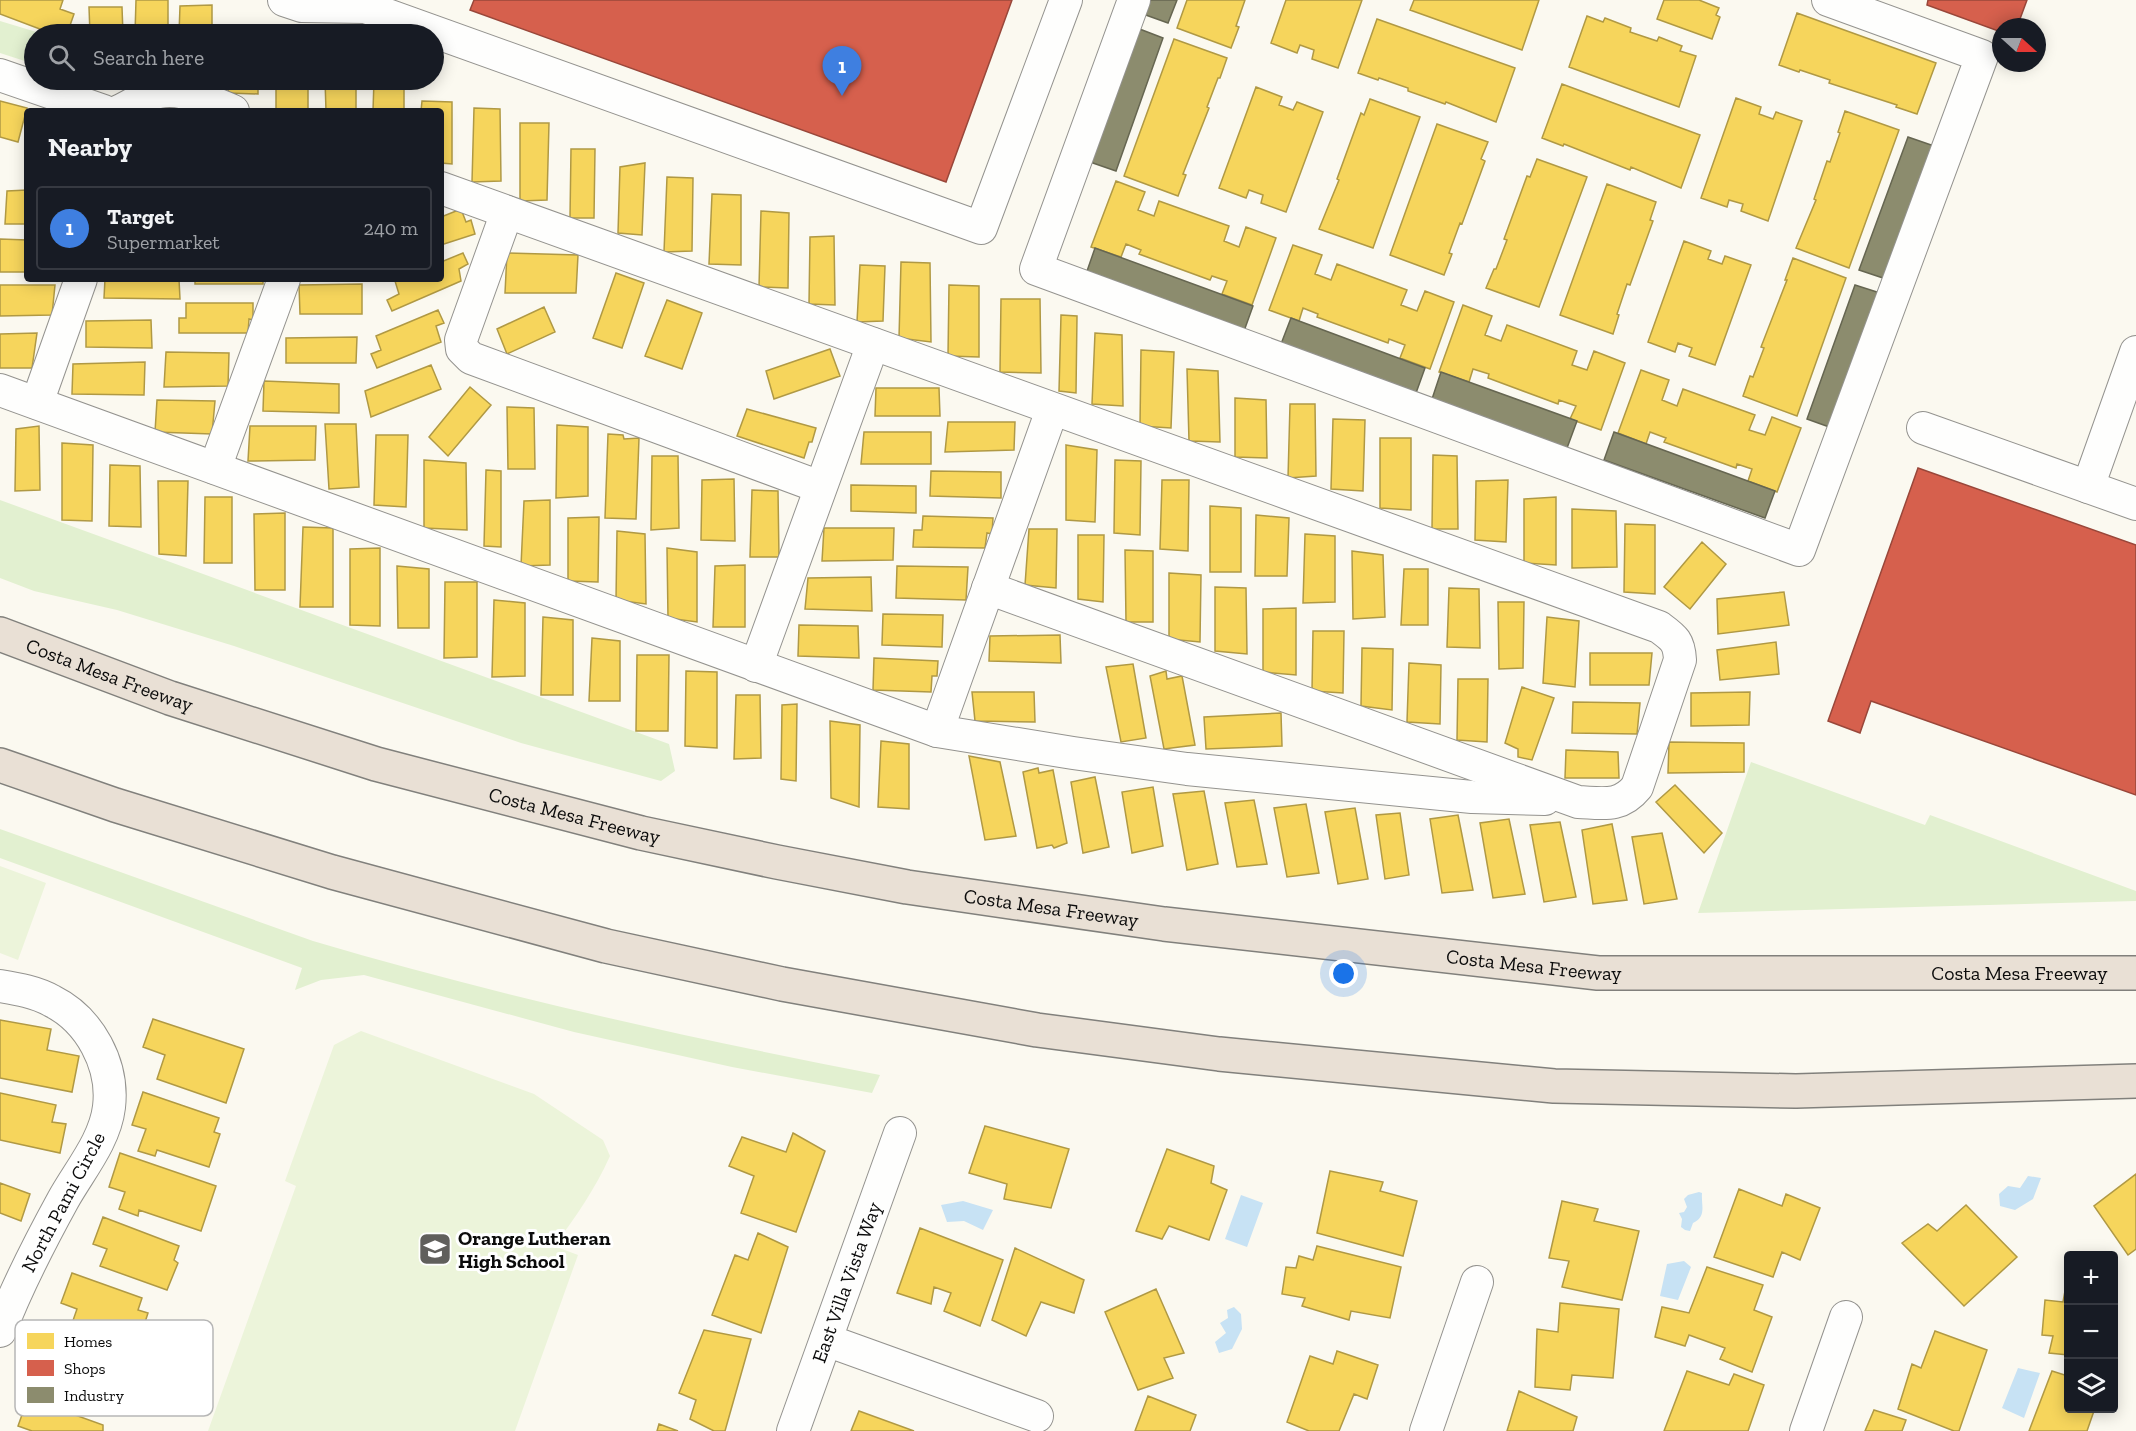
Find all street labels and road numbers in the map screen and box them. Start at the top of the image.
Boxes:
street label: Costa Mesa Freeway [23,633,197,717]
street label: Costa Mesa Freeway [486,782,663,849]
street label: Costa Mesa Freeway [962,883,1141,932]
street label: Costa Mesa Freeway [1445,944,1622,985]
street label: Costa Mesa Freeway [1931,961,2108,985]
street label: North Pami Circle [16,1128,110,1276]
street label: East Villa Vista Way [807,1198,887,1366]

